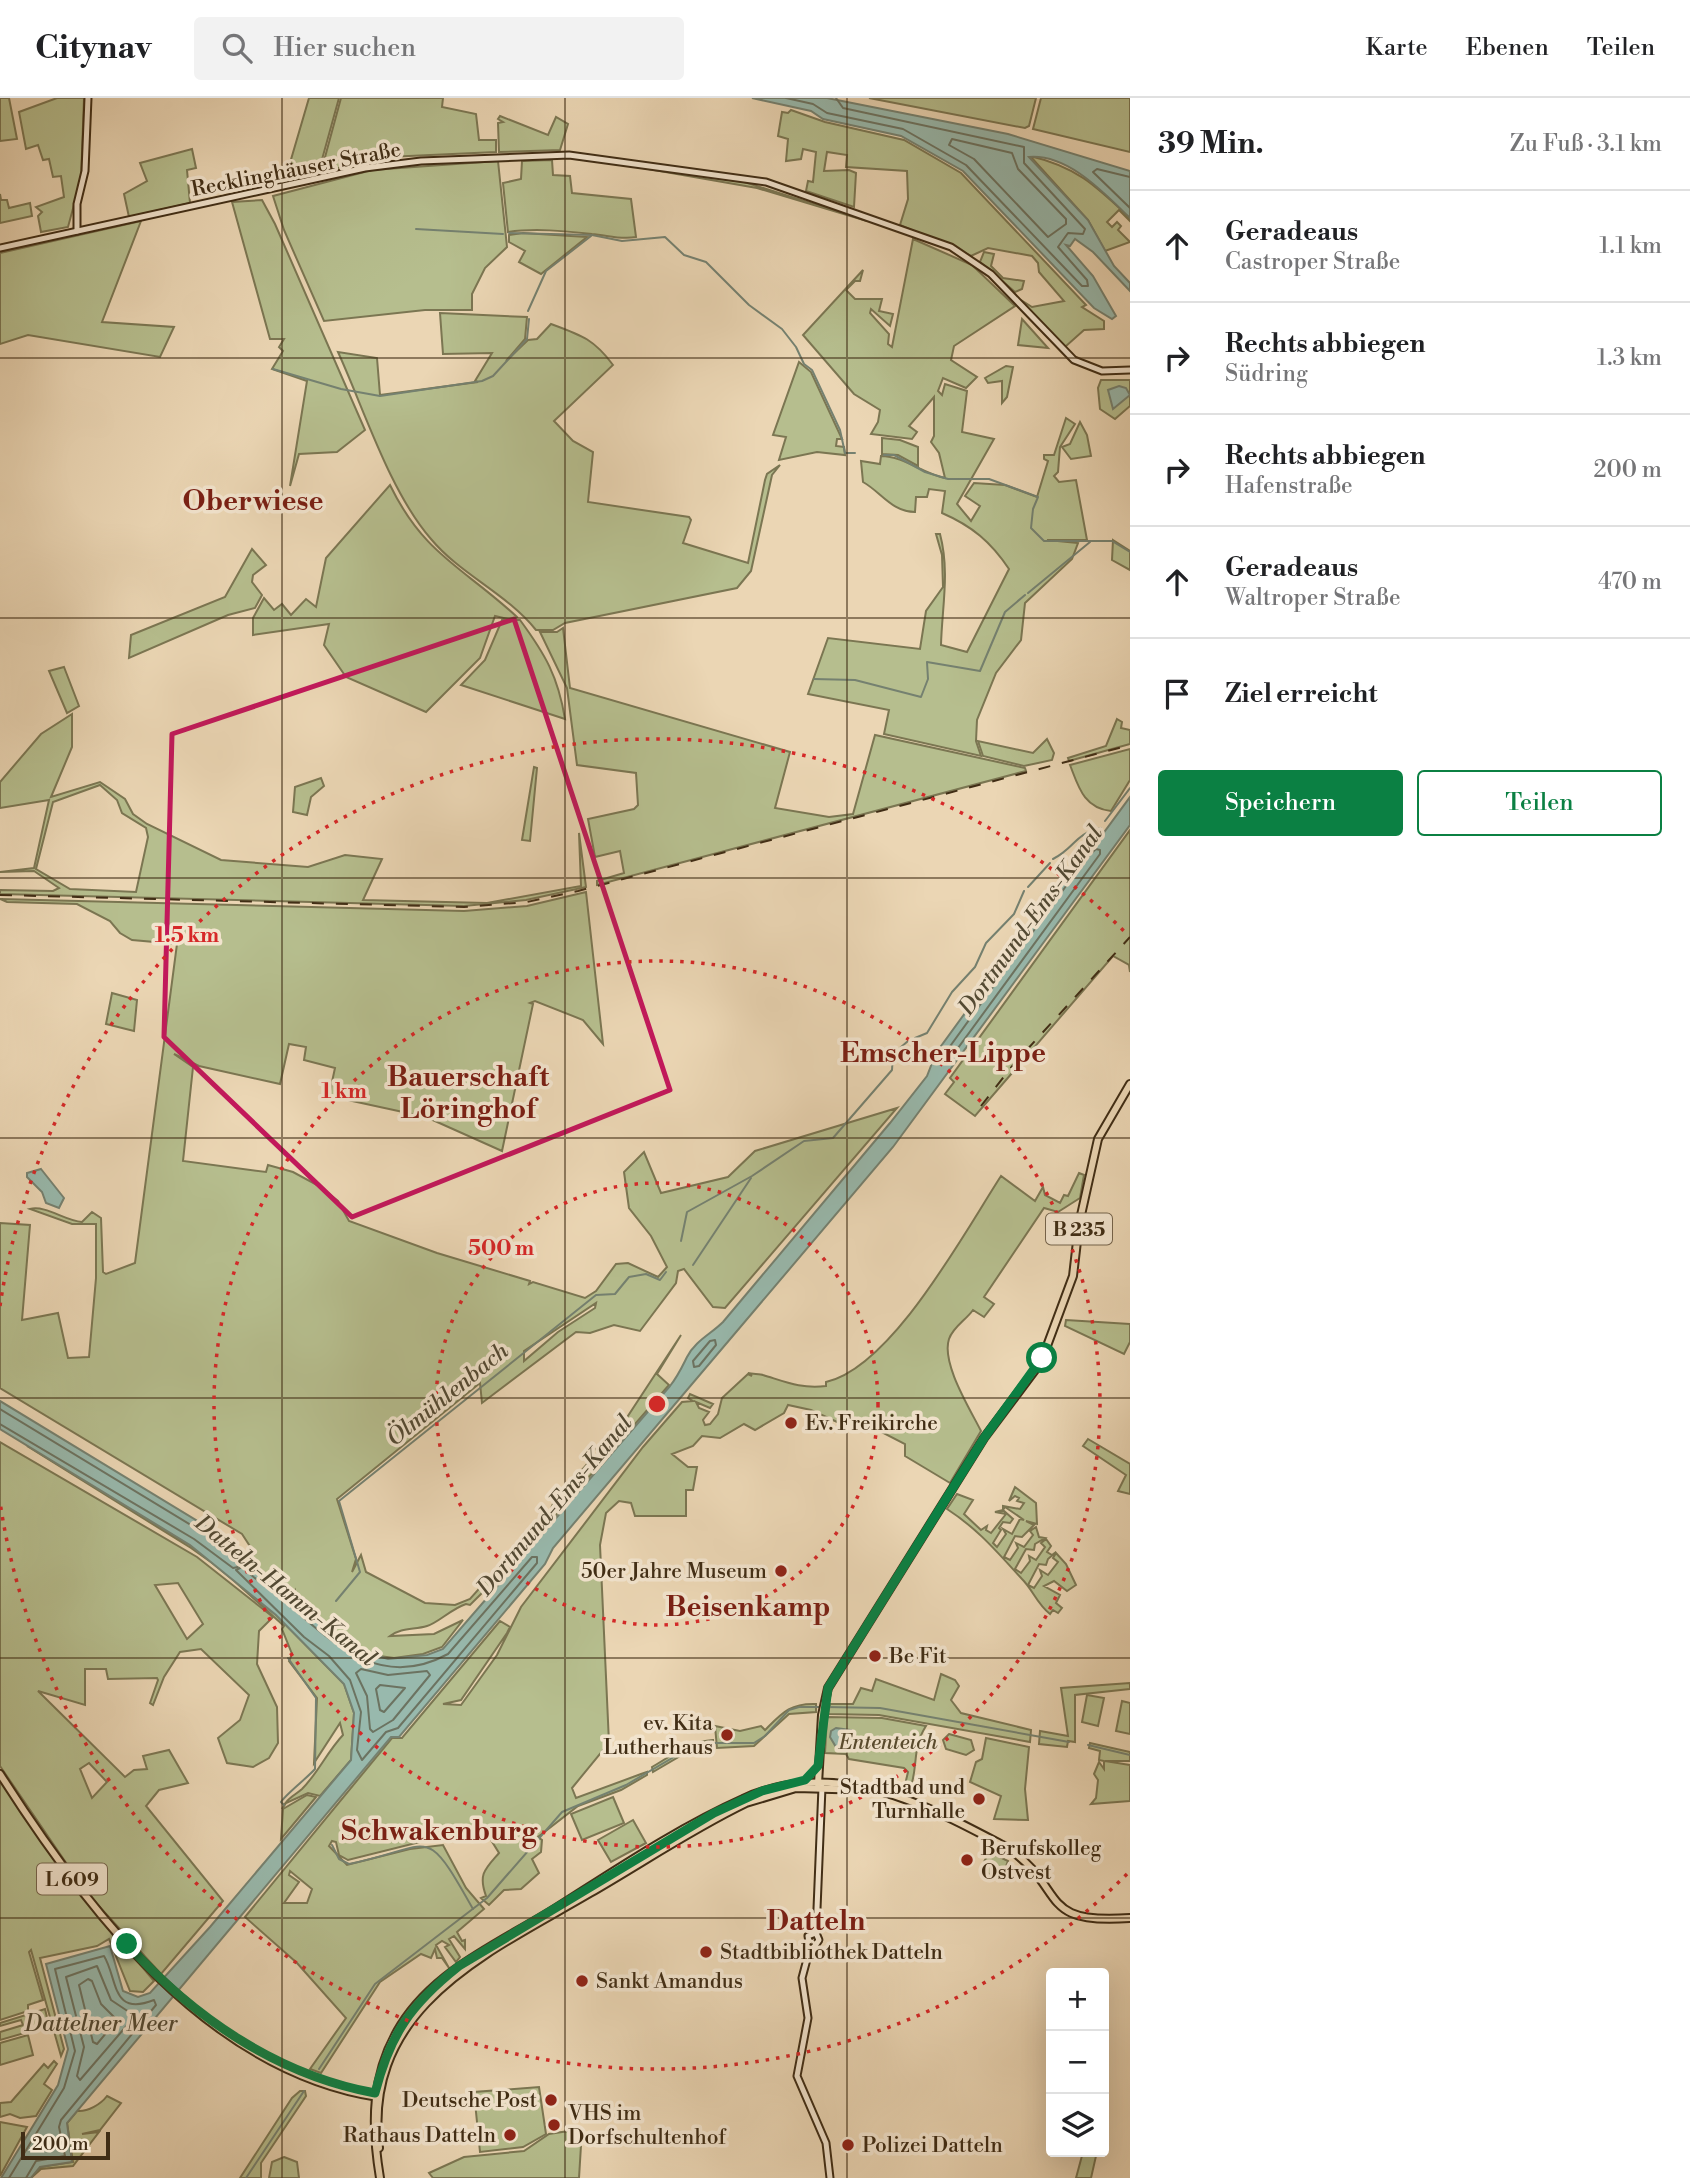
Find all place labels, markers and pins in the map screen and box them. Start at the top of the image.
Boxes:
centre of rings [645,1392,669,1416]
place label: Ev. Freikirche [805,1411,938,1437]
marker: Ev. Freikirche [783,1415,799,1431]
place label: 50er Jahre Museum [581,1559,767,1585]
marker: 50er Jahre Museum [773,1563,789,1579]
place label: Be Fit [888,1644,947,1670]
marker: Be Fit [867,1648,883,1664]
place label: ev. Kita Lutherhaus [603,1711,713,1761]
marker: ev. Kita Lutherhaus [719,1727,735,1743]
place label: Stadtbad und Turnhalle [840,1775,965,1825]
marker: Stadtbad und Turnhalle [971,1791,987,1807]
place label: Berufskolleg Ostvest [980,1836,1102,1886]
marker: Berufskolleg Ostvest [959,1852,975,1868]
place label: Stadtbibliothek Datteln [720,1940,943,1966]
marker: Stadtbibliothek Datteln [698,1944,714,1960]
place label: Sankt Amandus [596,1969,743,1995]
marker: Sankt Amandus [574,1973,590,1989]
place label: Deutsche Post [402,2088,538,2114]
marker: Deutsche Post [543,2092,559,2108]
place label: VHS im Dorfschultenhof [567,2101,727,2151]
marker: VHS im Dorfschultenhof [546,2117,562,2133]
place label: Rathaus Datteln [343,2123,496,2149]
marker: Rathaus Datteln [502,2127,518,2143]
place label: Polizei Datteln [862,2133,1003,2159]
marker: Polizei Datteln [840,2137,856,2153]

